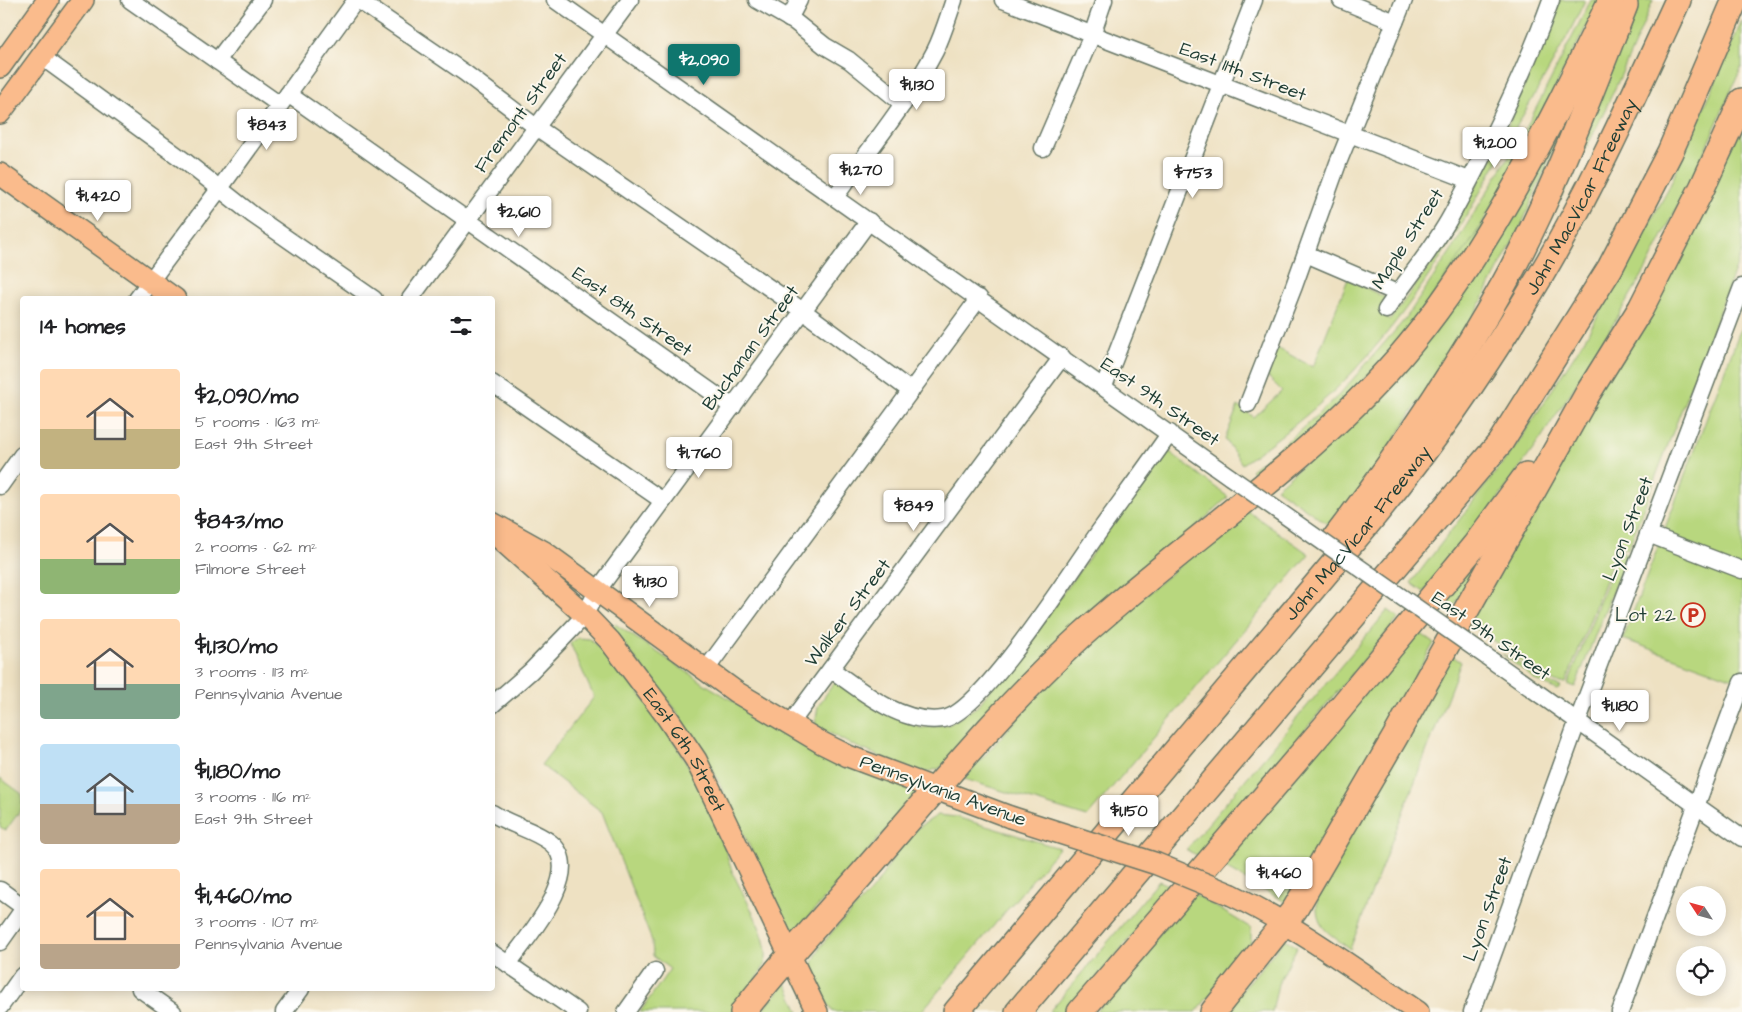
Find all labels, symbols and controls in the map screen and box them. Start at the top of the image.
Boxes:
street label: East 11th Street [1176,35,1311,109]
pin: $2,090 [663,44,745,86]
street label: Fremont Street [468,47,574,179]
text: $2,090 [679,49,729,71]
pin: $1,130 [876,68,958,111]
text: $1,130 [900,74,934,96]
street label: John MacVicar Freeway [1518,94,1645,300]
pin: $843 [237,108,297,151]
text: $843 [248,114,286,136]
pin: $1,200 [1454,126,1536,169]
text: $1,200 [1473,132,1517,154]
pin: $1,270 [820,154,902,196]
pin: $753 [1163,156,1223,199]
text: $1,270 [840,159,882,181]
text: $753 [1174,162,1212,184]
pin: $1,420 [57,180,139,222]
street label: Maple Street [1365,183,1451,295]
text: $1,420 [76,185,120,207]
pin: $2,610 [478,196,560,238]
text: $2,610 [497,201,541,223]
street label: East 8th Street [566,260,698,364]
street label: Buchanan Street [696,279,806,416]
text: 14 homes [40,312,126,341]
icon: filters [447,312,475,340]
street label: East 9th Street [1095,351,1225,453]
text: $2,090/mo [195,382,299,411]
icon: home [80,389,140,449]
text: 5 rooms · 163 m² [195,411,320,433]
text: East 9th Street [195,433,313,455]
pin: $1,760 [658,436,740,479]
street label: John MacVicar Freeway [1278,440,1438,627]
text: $1,760 [677,442,721,464]
street label: Lyon Street [1596,473,1661,586]
pin: $849 [884,490,944,532]
text: $849 [894,495,934,517]
text: $843/mo [195,507,283,536]
icon: home [80,514,140,574]
text: 2 rooms · 62 m² [195,536,317,558]
street label: Walker Street [798,553,898,673]
text: Filmore Street [195,558,306,580]
pin: $1,130 [609,566,691,608]
text: $1,130 [633,571,667,593]
street label: East 9th Street [1426,585,1556,687]
place label: Lot 22 [1615,602,1676,629]
parking icon: Lot 22 [1680,602,1706,628]
text: $1,130/mo [195,632,277,661]
icon: home [80,639,140,699]
text: 3 rooms · 113 m² [195,661,309,683]
street label: East 6th Street [636,682,733,817]
text: Pennsylvania Avenue [195,683,343,705]
pin: $1,180 [1579,690,1661,732]
text: $1,180 [1602,695,1638,717]
street label: Pennsylvania Avenue [856,748,1030,835]
text: $1,180/mo [195,757,280,786]
icon: home [80,764,140,824]
text: 3 rooms · 116 m² [195,786,311,808]
pin: $1,150 [1088,794,1170,837]
text: $1,150 [1110,800,1148,822]
text: East 9th Street [195,808,313,830]
street label: Lyon Street [1457,852,1521,966]
pin: $1,460 [1238,856,1320,899]
text: $1,460 [1257,862,1301,884]
text: $1,460/mo [195,882,292,911]
north arrow [1676,886,1726,936]
map controls [1676,886,1726,996]
icon: home [80,889,140,949]
text: 3 rooms · 107 m² [195,911,319,933]
text: Pennsylvania Avenue [195,933,343,955]
button: locate [1676,946,1726,996]

